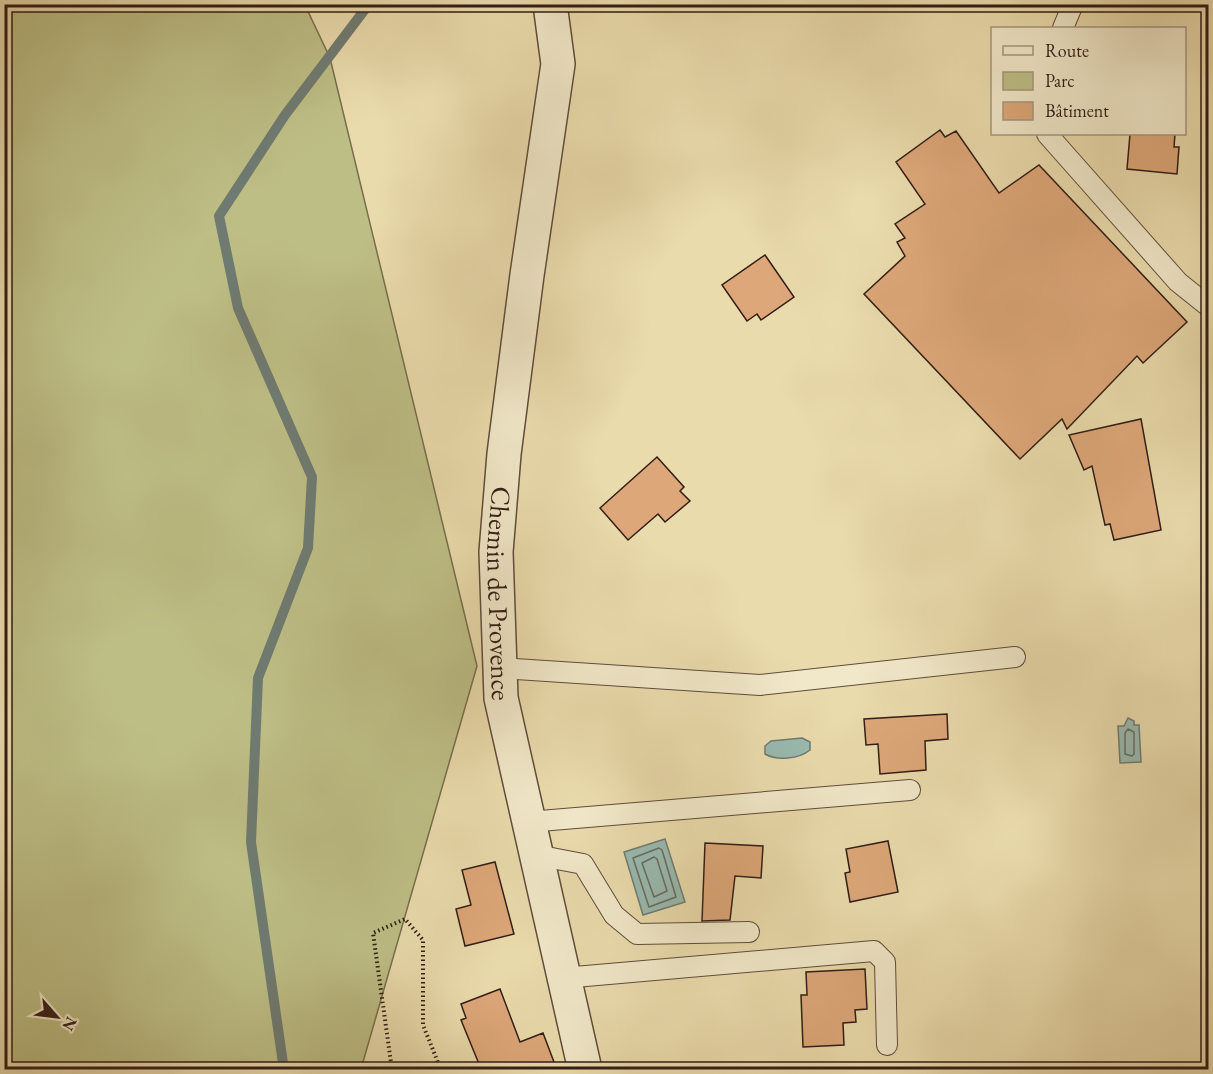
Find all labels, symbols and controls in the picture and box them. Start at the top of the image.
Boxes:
legend [991,27,1186,135]
text: Route [1045,39,1089,62]
text: Parc [1045,69,1075,92]
text: Bâtiment [1045,99,1109,122]
street label: Chemin de Provence [479,485,519,701]
north arrow [27,987,87,1047]
text: N [57,1013,82,1034]

